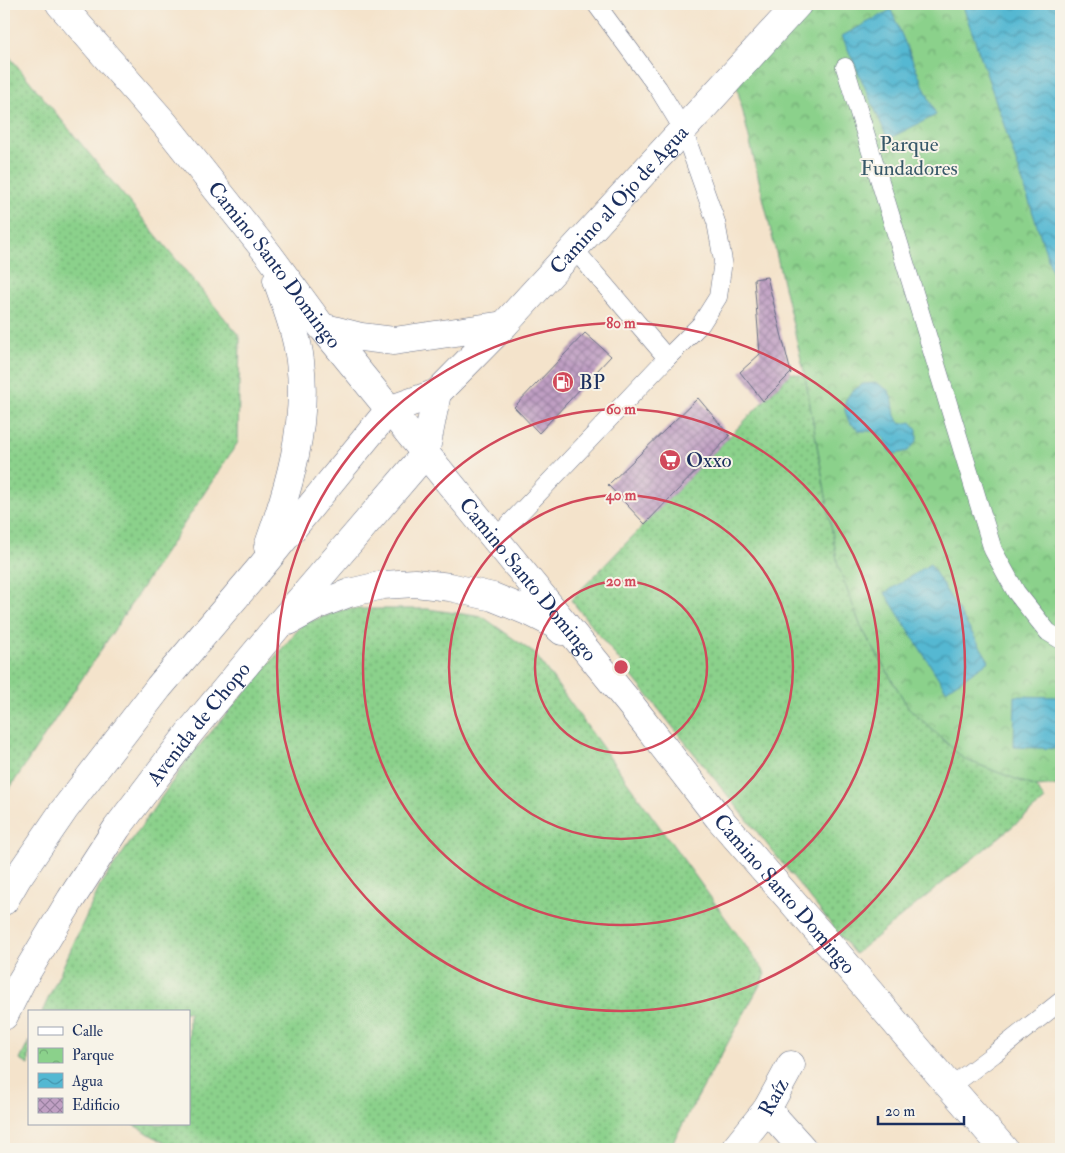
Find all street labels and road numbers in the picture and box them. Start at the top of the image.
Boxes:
street label: Camino al Ojo de Agua [544,119,695,280]
street label: Camino Santo Domingo [202,176,347,354]
street label: Camino Santo Domingo [453,492,603,667]
street label: Avenida de Chopo [141,656,257,792]
street label: Camino Santo Domingo [707,808,862,980]
street label: Raíz [753,1073,795,1121]

